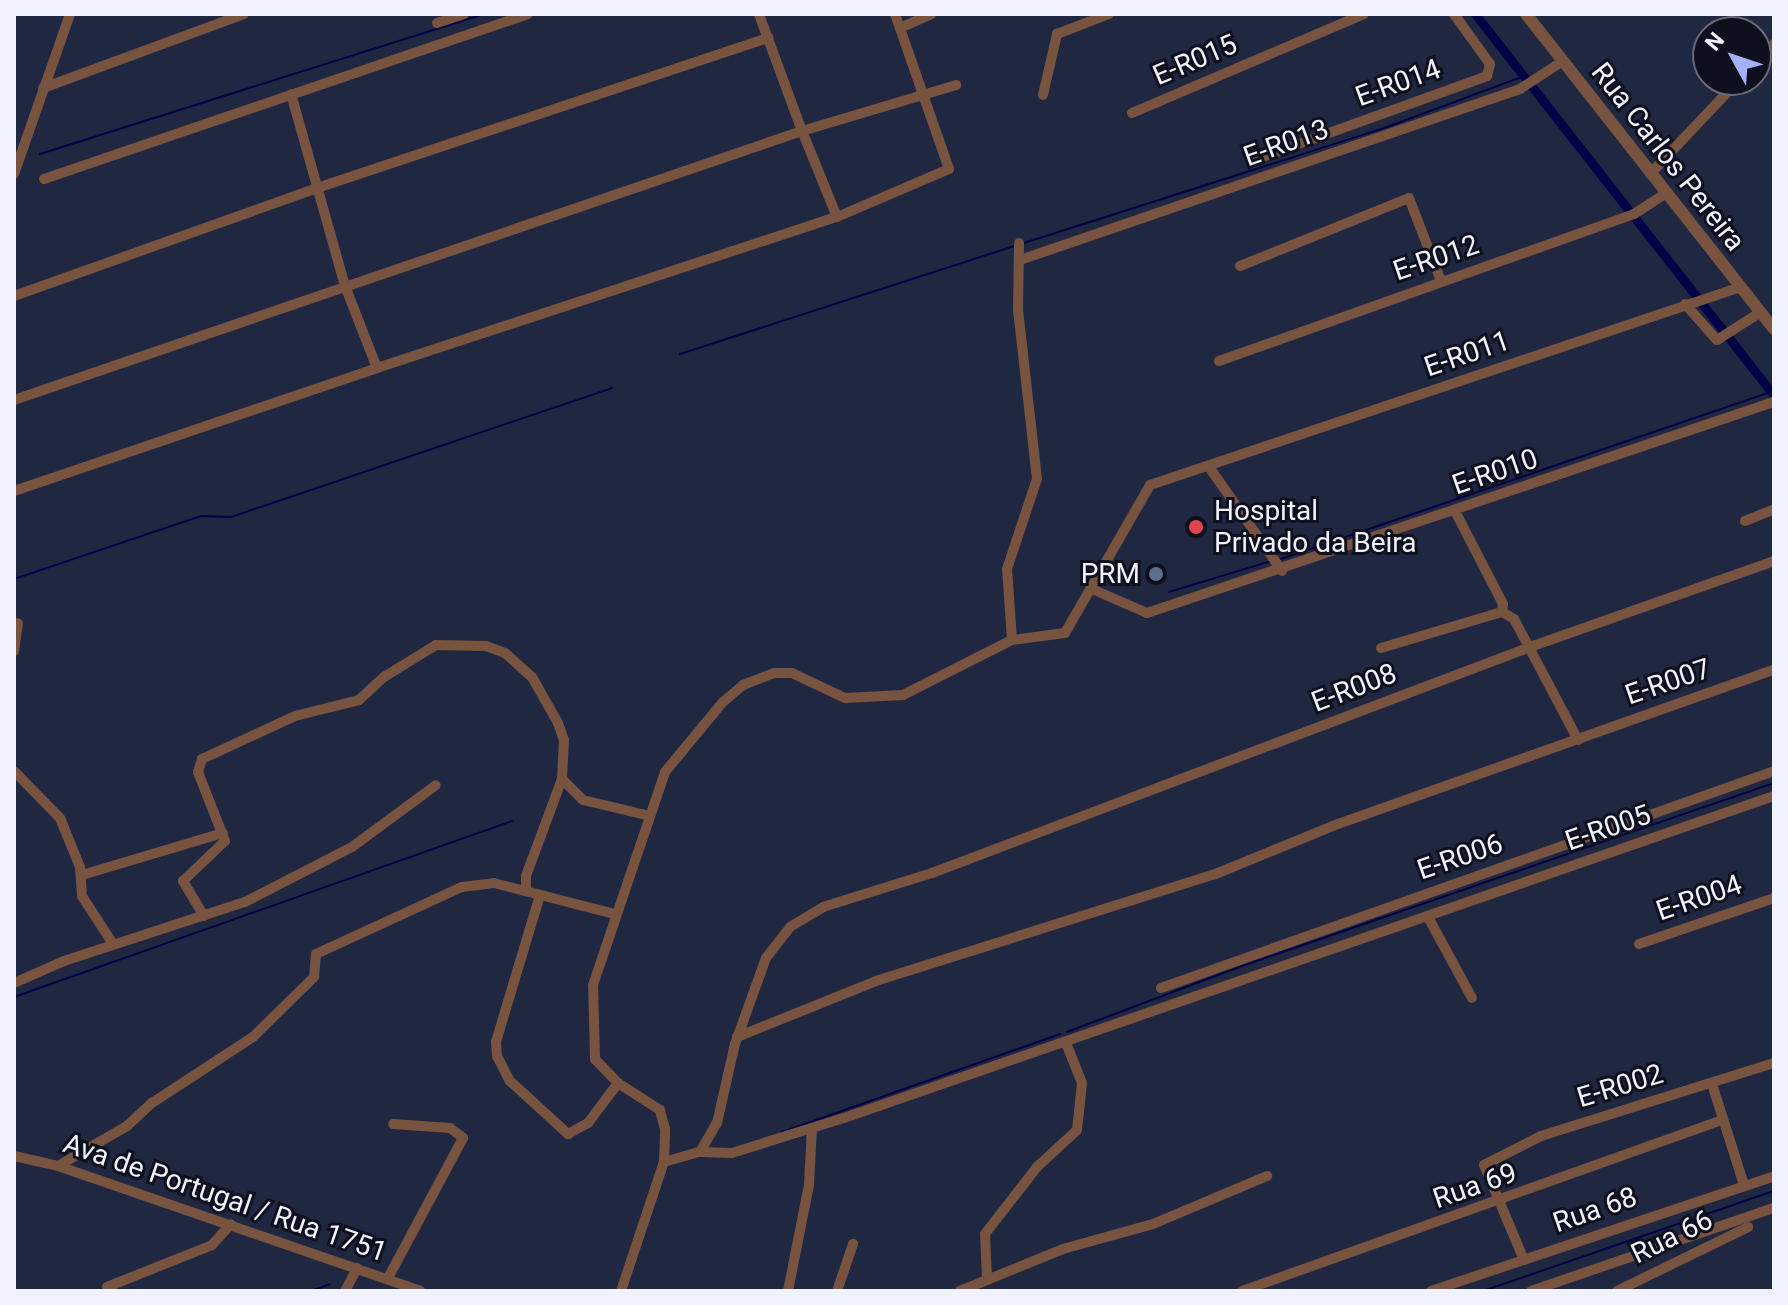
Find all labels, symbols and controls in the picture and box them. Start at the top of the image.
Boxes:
north arrow [1692,16,1772,96]
street label: E-R015 [1148,27,1242,93]
text: N [1700,28,1729,56]
street label: E-R014 [1351,52,1445,114]
street label: Rua Carlos Pereira [1584,56,1752,258]
street label: E-R013 [1239,112,1333,174]
street label: E-R012 [1389,228,1483,288]
street label: E-R011 [1420,324,1514,384]
street label: E-R010 [1448,442,1542,502]
place label: Hospital Privado da Beira [1214,494,1416,560]
marker: Hospital Privado da Beira [1185,516,1207,538]
place label: PRM [1081,557,1140,591]
marker: PRM [1147,565,1165,583]
street label: E-R007 [1621,652,1715,712]
street label: E-R008 [1307,657,1401,719]
street label: E-R005 [1561,798,1655,858]
street label: E-R006 [1413,827,1507,887]
street label: E-R004 [1652,868,1746,928]
street label: E-R002 [1573,1057,1667,1115]
street label: Ava de Portugal / Rua 1751 [59,1127,391,1269]
street label: Rua 69 [1429,1156,1521,1216]
street label: Rua 68 [1549,1180,1641,1240]
street label: Rua 66 [1626,1203,1718,1271]

